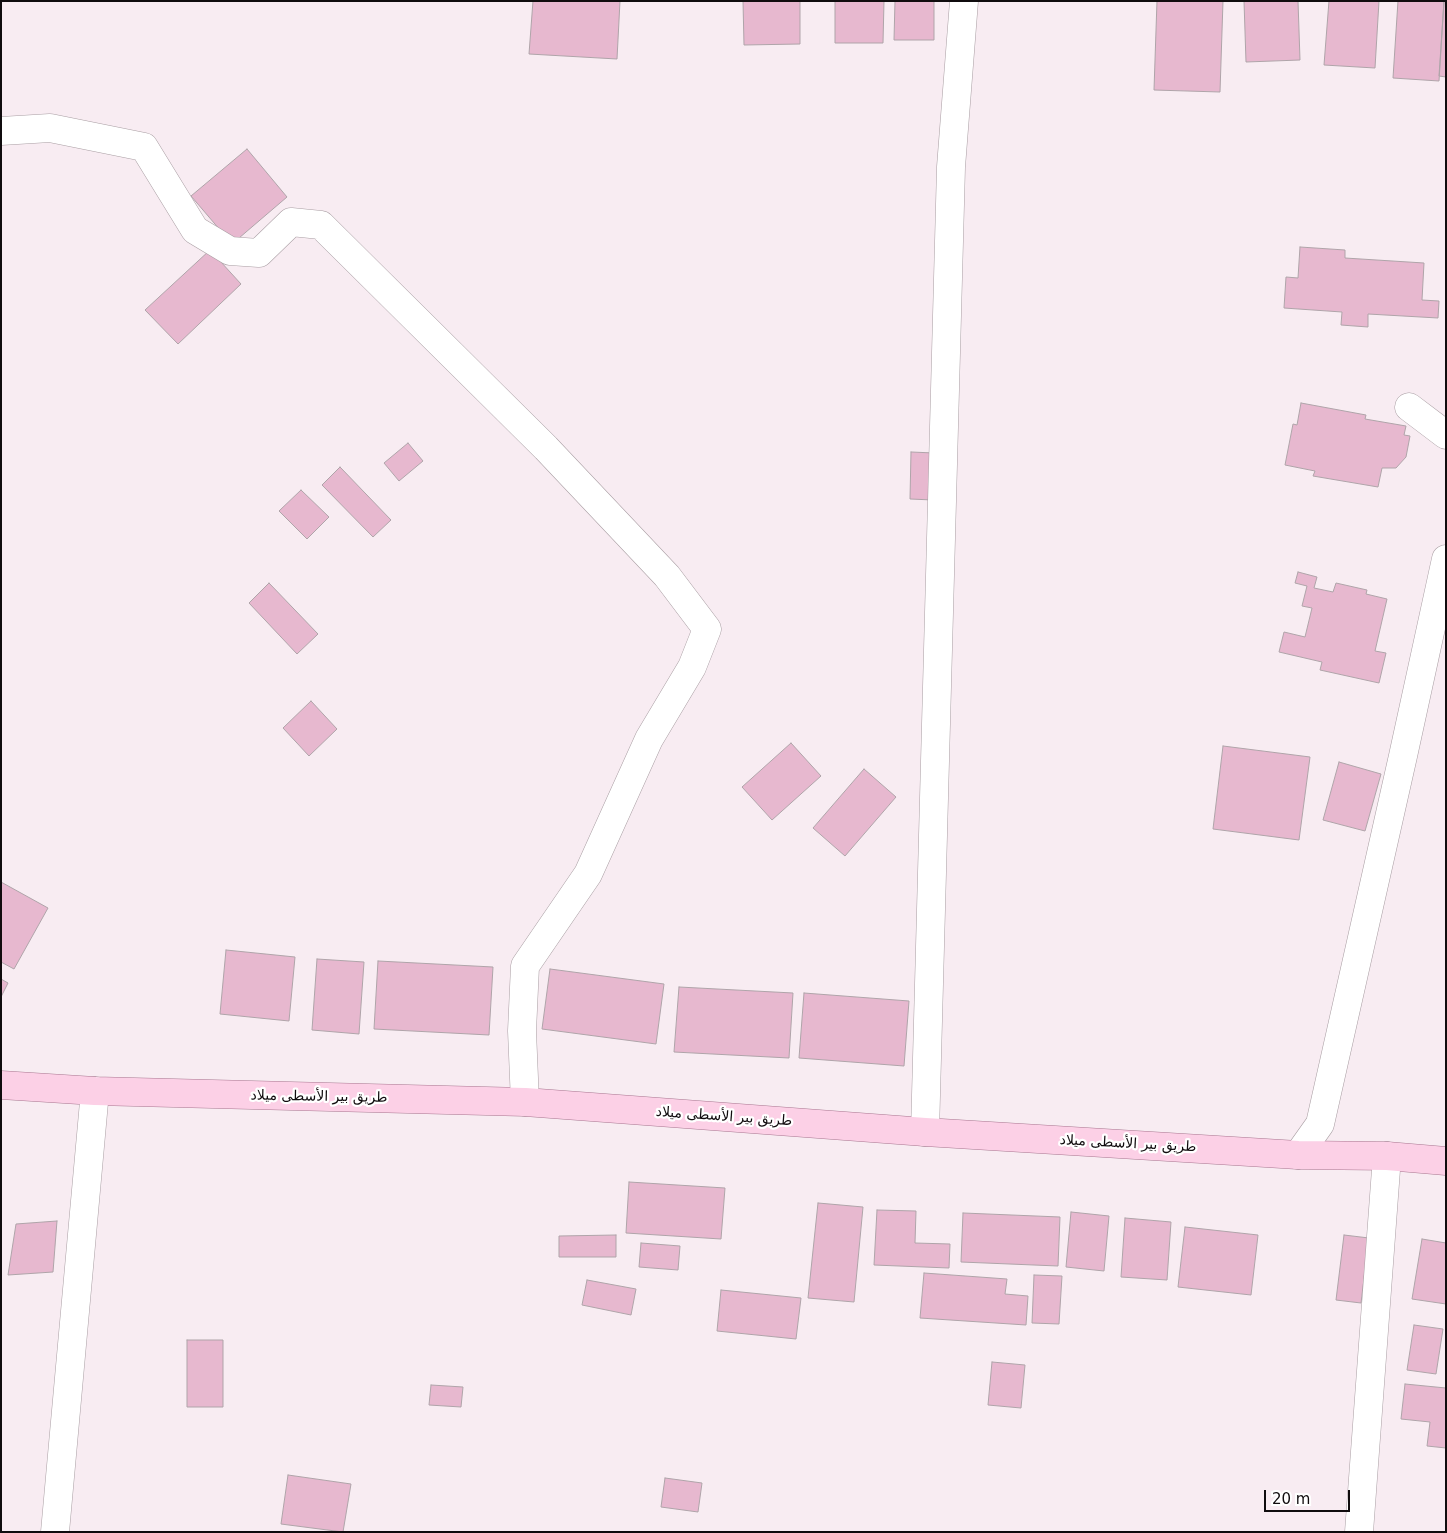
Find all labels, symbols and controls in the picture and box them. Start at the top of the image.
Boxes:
street label: طريق بير الأسطى ميلاد [251,1087,387,1107]
street label: طريق بير الأسطى ميلاد [655,1104,793,1130]
street label: طريق بير الأسطى ميلاد [1059,1132,1197,1156]
scale bar [1267,1480,1353,1512]
text: 20 m [1272,1490,1310,1508]

